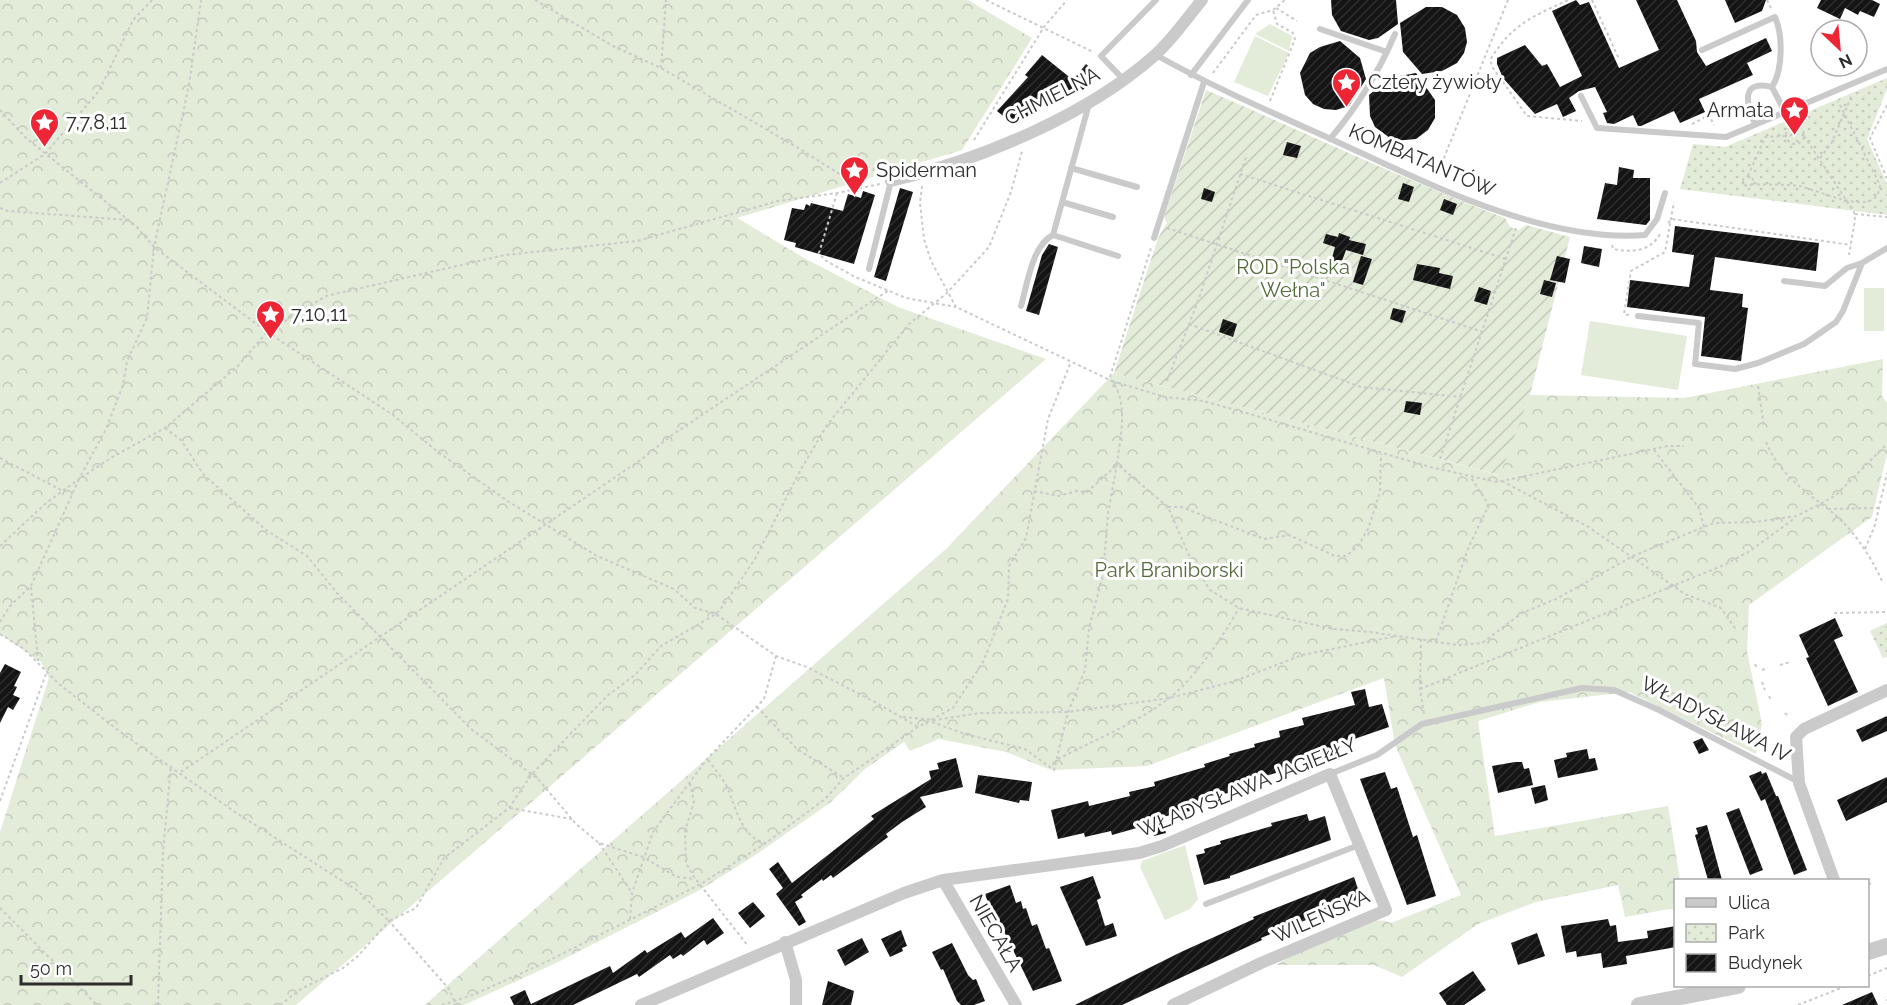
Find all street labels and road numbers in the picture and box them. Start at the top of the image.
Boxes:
street label: CHMIELNA [1000,62,1104,130]
street label: KOMBATANTÓW [1345,118,1499,202]
street label: WŁADYSŁAWA IV [1637,671,1795,767]
street label: WŁADYSŁAWA JAGIEŁŁY [1134,732,1360,842]
street label: WILEŃSKA [1269,884,1374,948]
street label: NIECAŁA [964,890,1028,976]

